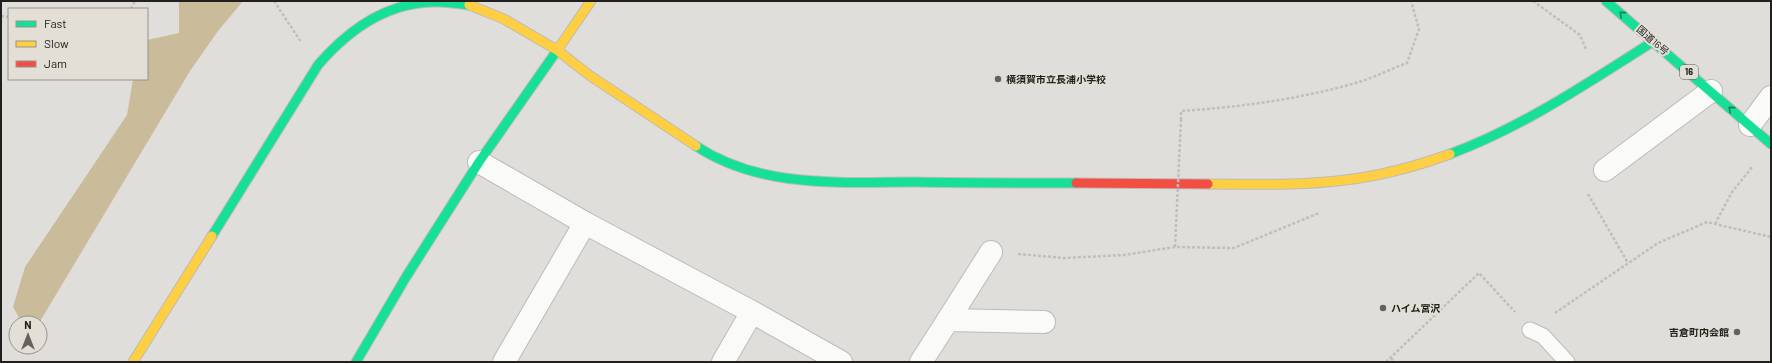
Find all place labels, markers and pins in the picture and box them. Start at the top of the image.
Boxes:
place label: 横須賀市立長浦小学校 [1006,73,1106,85]
marker: 横須賀市立長浦小学校 [993,74,1003,84]
place label: ハイム宮沢 [1391,302,1441,314]
marker: ハイム宮沢 [1378,303,1388,313]
place label: 吉倉町内会館 [1669,326,1729,338]
marker: 吉倉町内会館 [1732,327,1742,337]

